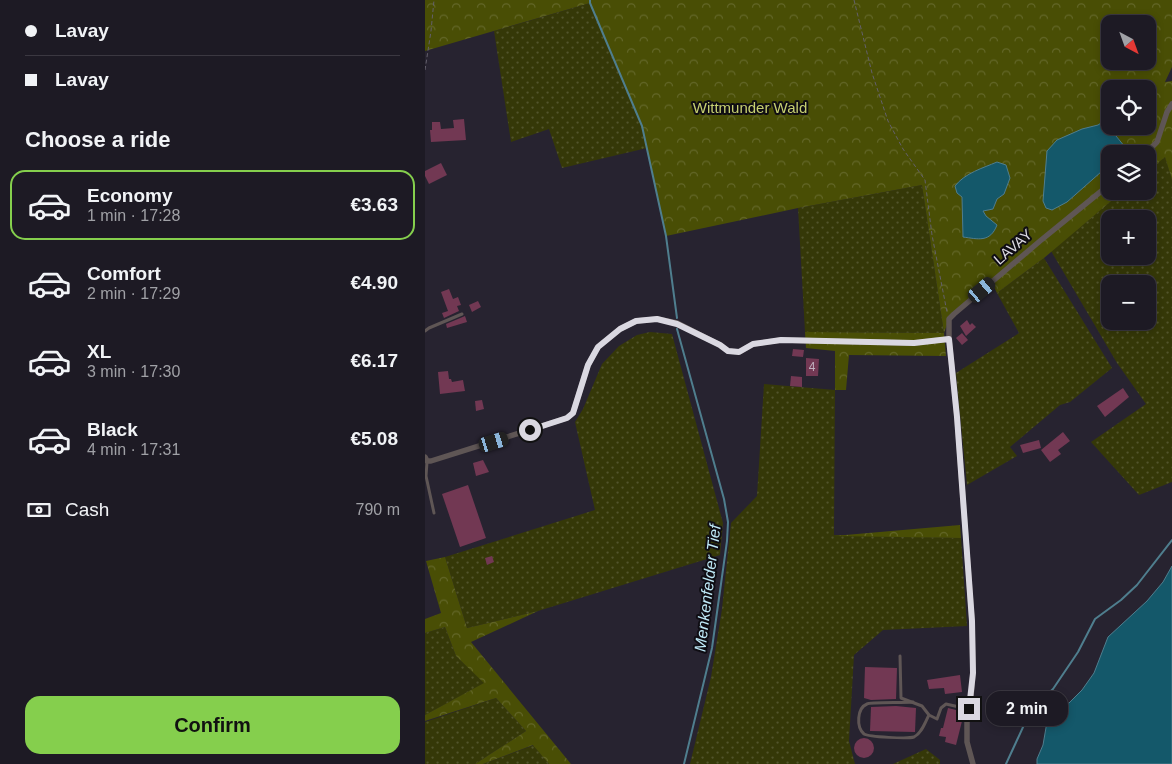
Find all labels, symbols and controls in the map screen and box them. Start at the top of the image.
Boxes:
north arrow [1101,15,1156,70]
map controls [1101,15,1156,330]
text: Lavay [55,20,109,41]
text: Lavay [55,69,109,90]
button: locate [1101,80,1156,135]
park label: Wittmunder Wald [693,99,807,116]
text: Choose a ride [25,127,170,152]
button: layers [1101,145,1156,200]
icon: car [27,183,72,228]
text: Economy [87,185,173,206]
text: €3.63 [350,194,398,215]
text: 1 min · 17:28 [87,207,180,224]
button: + [1101,210,1156,265]
street label: LAVAY [990,225,1035,268]
icon: car [27,261,72,306]
text: Comfort [87,263,161,284]
text: €4.90 [350,272,398,293]
car [965,275,998,305]
button: − [1101,275,1156,330]
text: 2 min · 17:29 [87,285,180,302]
icon: car [27,339,72,384]
text: XL [87,341,111,362]
text: €6.17 [350,350,398,371]
house number: 4 [809,360,816,374]
text: 3 min · 17:30 [87,363,180,380]
icon: car [27,417,72,462]
text: Black [87,419,138,440]
route start [519,419,541,441]
text: €5.08 [350,428,398,449]
car [477,430,510,454]
text: 4 min · 17:31 [87,441,180,458]
icon: cash [25,496,53,524]
text: Cash [65,499,109,520]
text: 790 m [356,501,400,518]
water label: Menkenfelder Tief [691,522,724,653]
callout: 2 min [987,692,1069,726]
button: Confirm [25,696,400,754]
route end [958,698,980,720]
text: 2 min [1006,700,1048,717]

